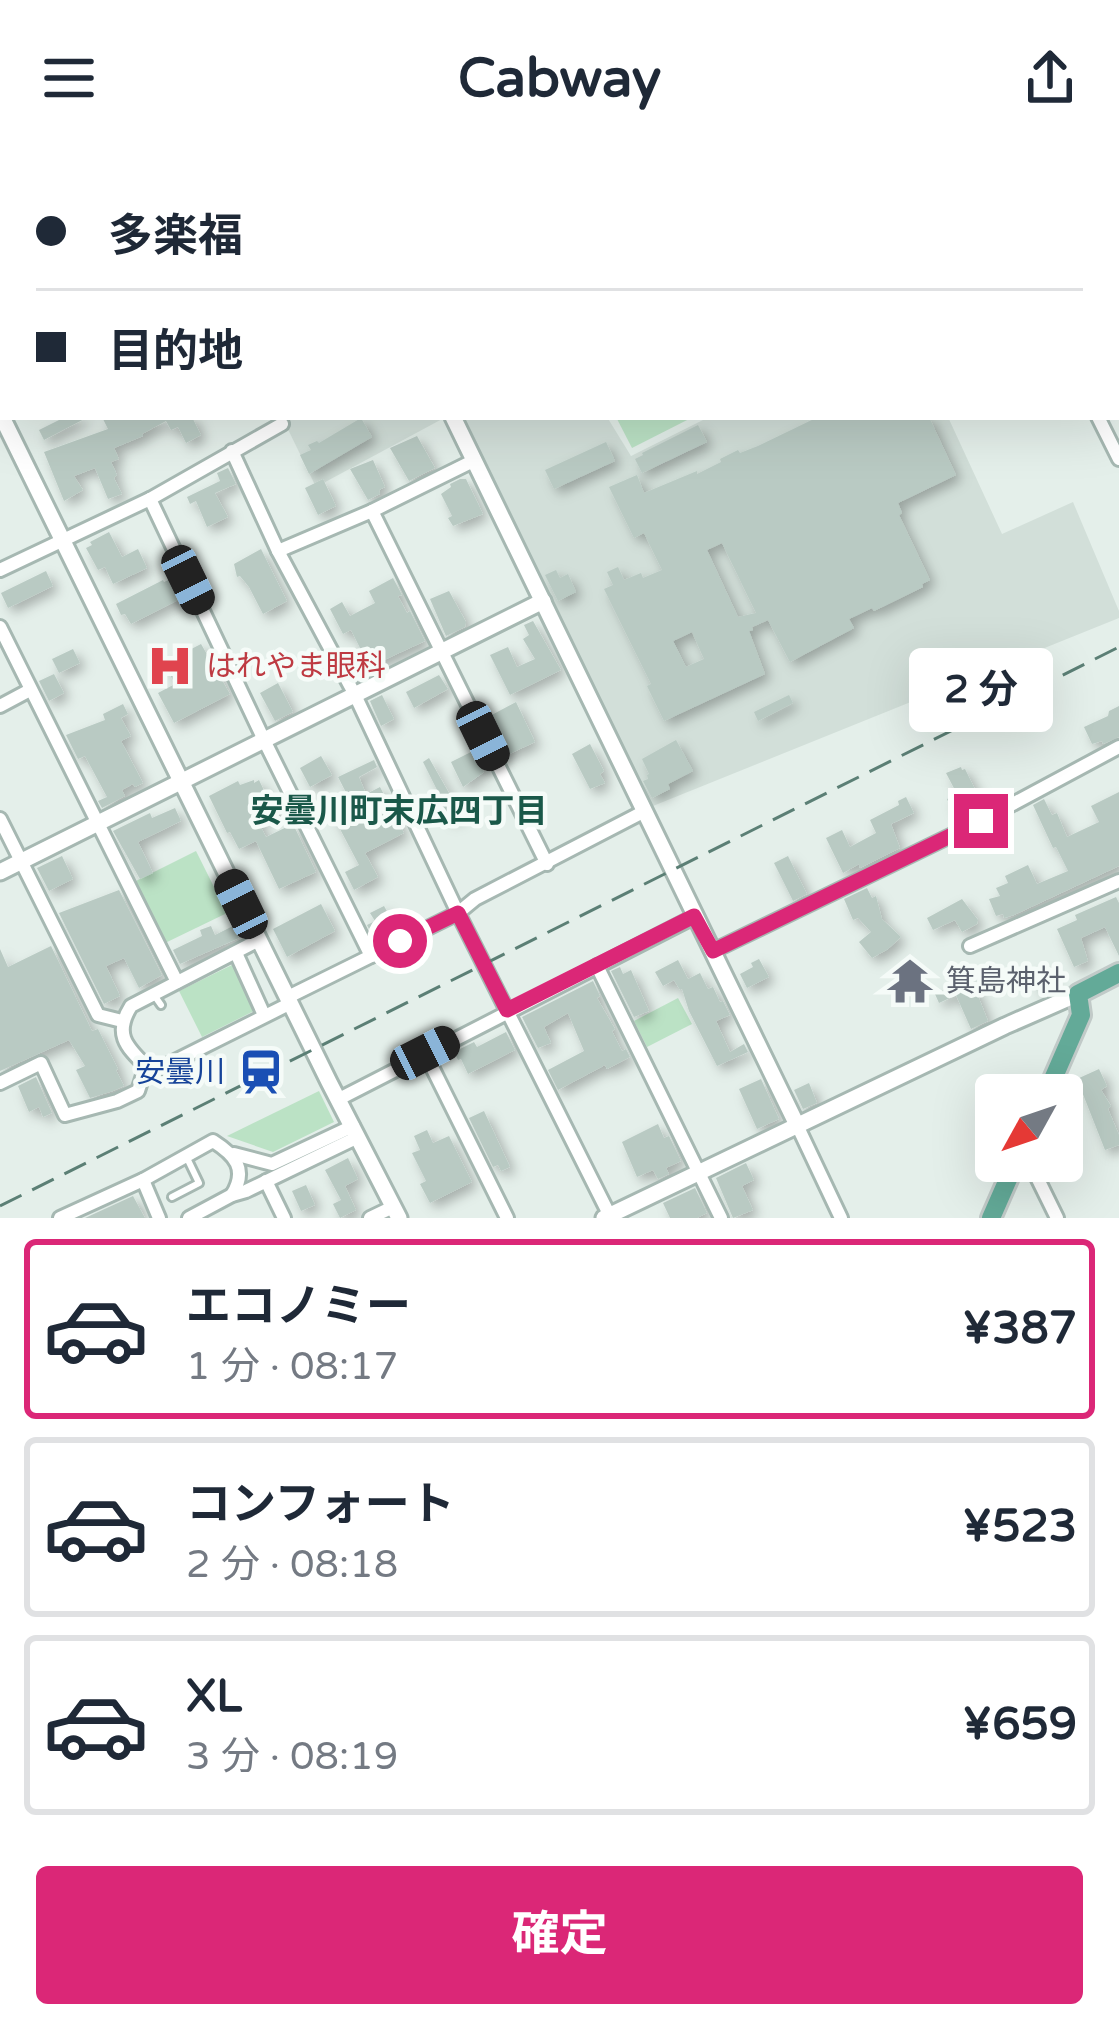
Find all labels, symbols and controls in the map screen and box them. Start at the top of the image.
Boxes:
icon: menu [36,45,102,111]
icon: share [1017,45,1083,111]
text: Cabway [458,46,661,111]
text: 多楽福 [108,210,243,264]
text: 目的地 [108,325,243,379]
car [156,540,220,620]
hospital icon: はれやま眼科 [145,641,195,691]
callout: 2 分 [909,647,1053,731]
place label: はれやま眼科 [206,648,386,685]
text: 2 分 [944,666,1018,713]
car [451,696,515,776]
district label: 安曇川町末広四丁目 [251,792,548,831]
route end [954,794,1008,848]
car [209,864,273,944]
route start [373,914,427,968]
temple icon: 箕島神社 [885,956,935,1006]
place label: 箕島神社 [946,963,1066,1000]
car [385,1021,465,1085]
station icon: 安曇川 [236,1047,286,1097]
place label: 安曇川 [135,1054,225,1091]
north arrow [975,1074,1083,1182]
map controls [975,1074,1083,1182]
icon: car [42,1275,150,1383]
text: エコノミー [186,1280,411,1334]
text: ¥387 [963,1302,1077,1356]
text: 1 分 · 08:17 [186,1343,398,1390]
icon: car [42,1473,150,1581]
text: コンフォート [186,1478,455,1532]
text: ¥523 [963,1500,1077,1554]
text: 2 分 · 08:18 [186,1541,398,1588]
text: XL [186,1670,242,1724]
icon: car [42,1671,150,1779]
text: ¥659 [963,1698,1077,1752]
text: 3 分 · 08:19 [186,1733,398,1780]
button: 確定 [36,1866,1083,2004]

